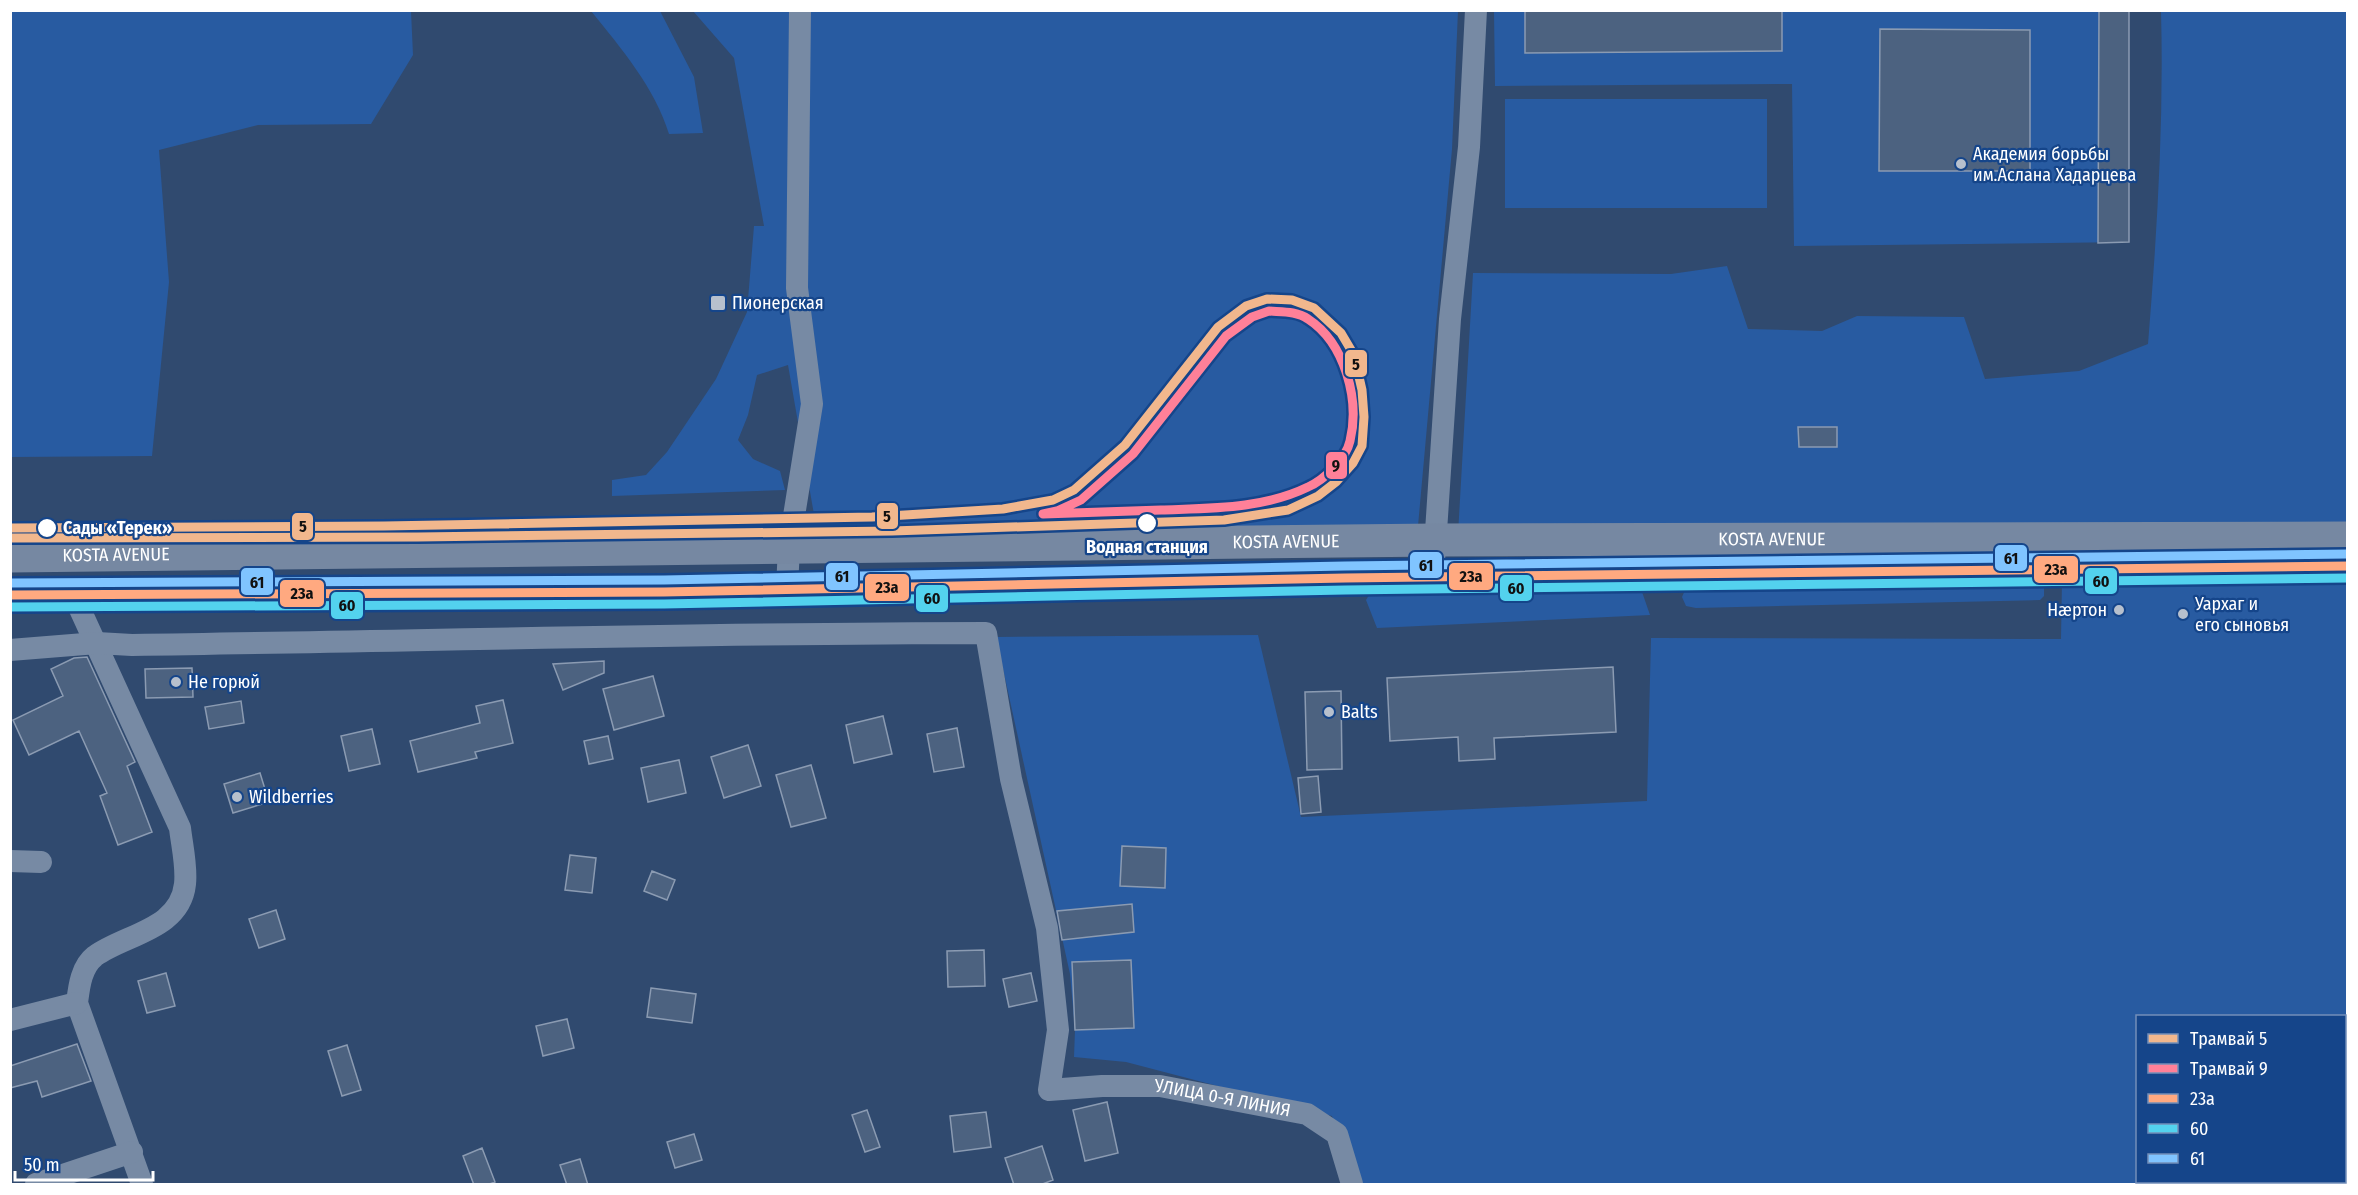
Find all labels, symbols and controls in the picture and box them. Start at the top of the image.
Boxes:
place label: Академия борьбы им.Аслана Хадарцева [1973,143,2136,186]
marker: Академия борьбы им.Аслана Хадарцева [1954,157,1968,171]
place label: Пионерская [732,292,824,314]
marker: Пионерская [709,294,727,312]
line badge: 5 [1344,349,1368,378]
text: 5 [1352,355,1360,374]
line badge: 9 [1325,451,1348,480]
text: 9 [1332,456,1340,475]
line badge: 5 [876,502,899,530]
text: 5 [883,507,891,526]
line badge: 5 [291,512,314,541]
marker: Водная станция [1136,512,1158,534]
marker: Сады «Терек» [36,517,58,539]
place label: Сады «Терек» [63,517,172,539]
text: 5 [299,517,307,536]
street label: KOSTA AVENUE [1718,528,1825,550]
street label: KOSTA AVENUE [1232,530,1340,553]
place label: Водная станция [1086,536,1208,558]
street label: KOSTA AVENUE [62,543,170,566]
line badge: 61 [1994,544,2028,572]
text: 61 [2004,549,2018,568]
line badge: 61 [1409,551,1443,579]
line badge: 23a [2033,555,2079,584]
text: 61 [1419,556,1433,575]
text: 23a [2044,560,2068,579]
line badge: 61 [825,562,859,591]
line badge: 23a [1448,562,1494,591]
line badge: 61 [240,567,274,596]
text: 61 [835,567,849,586]
text: 23a [1459,567,1483,586]
line badge: 60 [2084,567,2118,595]
text: 60 [2092,572,2110,591]
text: 61 [250,573,264,592]
line badge: 23a [864,573,910,602]
line badge: 60 [1499,574,1533,602]
text: 23a [875,578,899,597]
line badge: 23a [279,579,325,608]
text: 60 [1507,579,1525,598]
text: 23a [290,584,314,603]
line badge: 60 [915,584,949,613]
text: 60 [923,589,941,608]
line badge: 60 [330,591,364,620]
place label: Уархаг и его сыновья [2194,593,2289,636]
text: 60 [338,596,356,615]
place label: Нæртон [2047,599,2107,621]
marker: Нæртон [2112,603,2126,617]
marker: Уархаг и его сыновья [2176,607,2190,621]
place label: Не горюй [188,671,260,693]
marker: Не горюй [169,675,183,689]
place label: Balts [1341,701,1378,723]
marker: Balts [1322,705,1336,719]
place label: Wildberries [249,786,334,808]
marker: Wildberries [230,790,244,804]
legend [2136,1015,2346,1183]
text: Трамвай 5 [2190,1028,2267,1050]
text: Трамвай 9 [2190,1058,2268,1080]
street label: УЛИЦА 0-Я ЛИНИЯ [1154,1075,1292,1122]
text: 23a [2190,1088,2215,1110]
text: 60 [2190,1118,2208,1140]
scale bar [15,1144,153,1182]
text: 61 [2190,1148,2205,1170]
text: 50 m [24,1154,60,1176]

